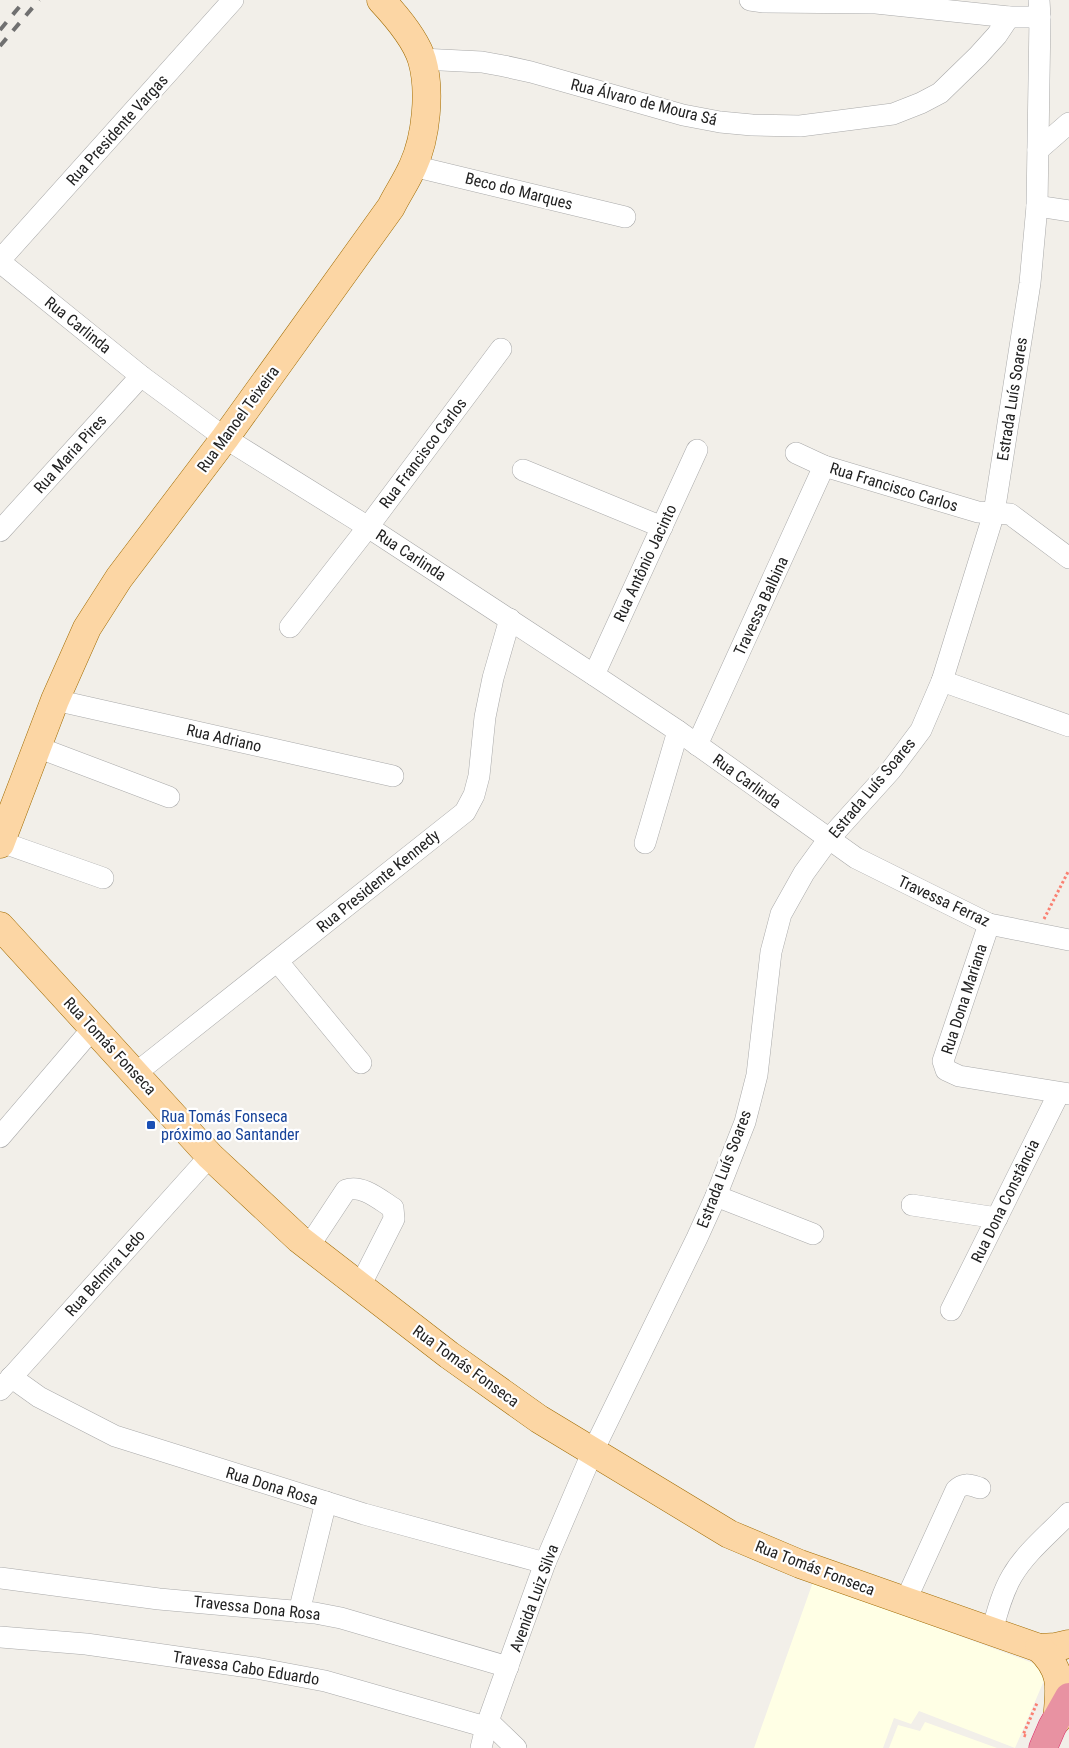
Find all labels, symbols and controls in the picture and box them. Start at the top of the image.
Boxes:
street label: Rua Presidente Vargas [62,71,172,189]
street label: Rua Álvaro de Moura Sá [569,75,719,129]
street label: Beco do Marques [463,168,575,214]
street label: Rua Carlinda [41,292,115,358]
street label: Estrada Luís Soares [993,336,1031,462]
street label: Rua Manoel Teixeira [193,362,283,476]
street label: Rua Francisco Carlos [375,394,471,512]
street label: Rua Maria Pires [30,411,110,497]
street label: Rua Francisco Carlos [828,458,960,516]
street label: Rua Antônio Jacinto [610,501,680,625]
street label: Rua Carlinda [372,525,450,585]
street label: Travessa Balbina [730,553,792,659]
street label: Rua Adriano [184,720,264,756]
street label: Estrada Luís Soares [825,734,919,842]
street label: Rua Carlinda [709,750,785,812]
street label: Rua Presidente Kennedy [313,825,443,936]
street label: Travessa Ferraz [895,871,993,931]
street label: Rua Dona Mariana [937,941,991,1057]
street label: Rua Tomás Fonseca [60,993,160,1099]
place label: Rua Tomás Fonseca próximo ao Santander [161,1107,300,1144]
street label: Estrada Luís Soares [693,1107,755,1231]
marker: Rua Tomás Fonseca próximo ao Santander [145,1119,157,1131]
street label: Rua Dona Constância [967,1136,1043,1266]
street label: Rua Belmira Ledo [61,1226,149,1320]
street label: Rua Tomás Fonseca [409,1321,523,1411]
street label: Rua Dona Rosa [224,1463,320,1509]
street label: Rua Tomás Fonseca [752,1536,878,1600]
street label: Avenida Luiz Silva [506,1542,562,1654]
street label: Travessa Dona Rosa [192,1592,322,1624]
street label: Travessa Cabo Eduardo [171,1647,321,1689]

